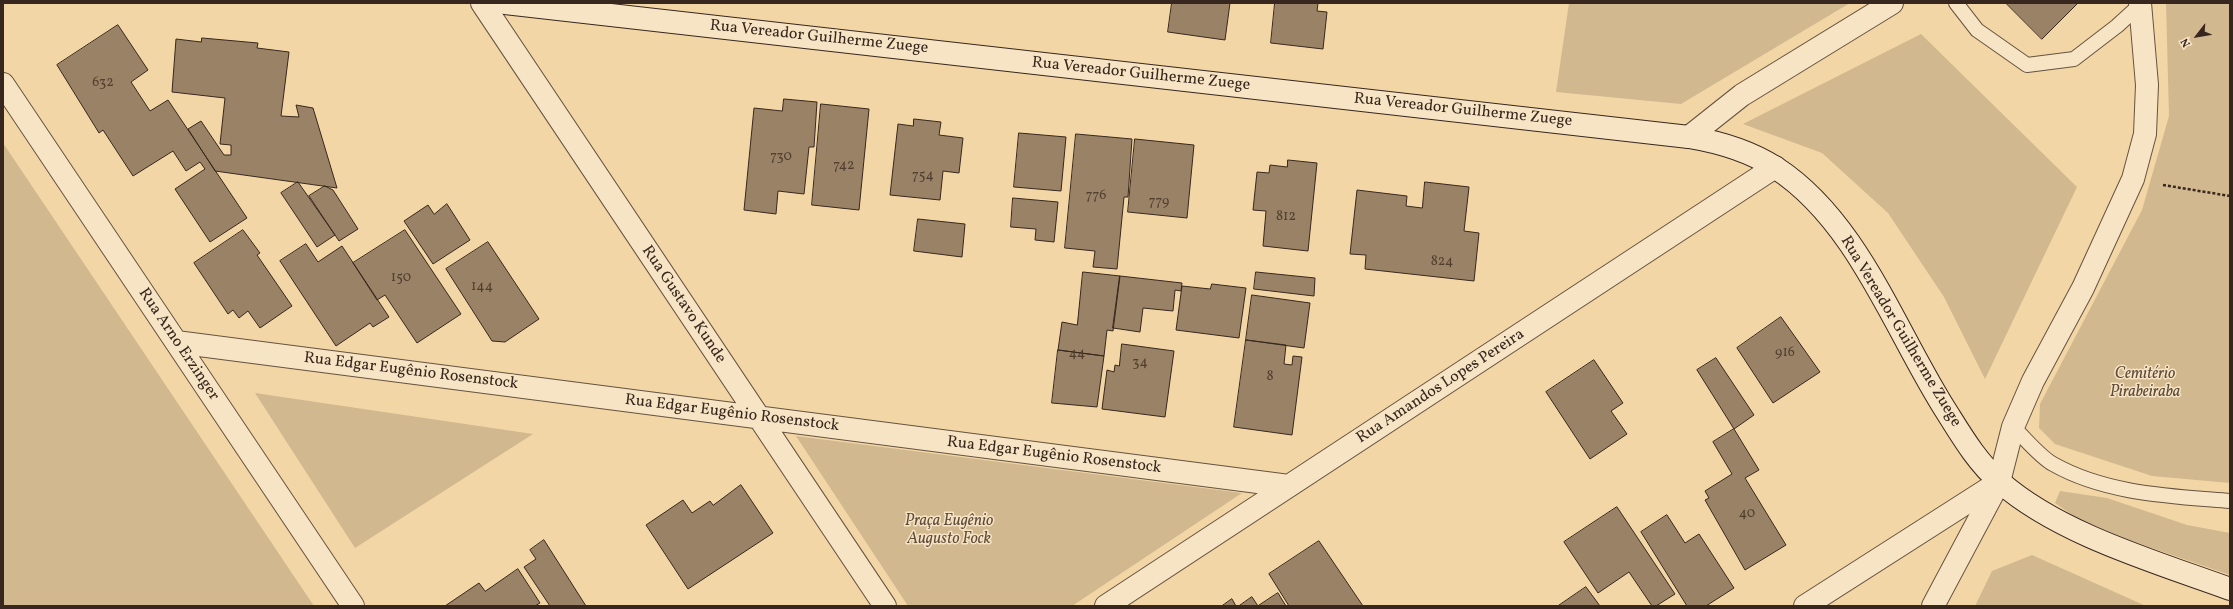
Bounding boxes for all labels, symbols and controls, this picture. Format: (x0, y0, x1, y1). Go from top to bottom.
north arrow (2177, 16, 2217, 56)
street label: Rua Vereador Guilherme Zuege (709, 17, 929, 59)
text: N (2178, 35, 2195, 50)
street label: Rua Vereador Guilherme Zuege (1031, 54, 1251, 96)
house number: 632 (92, 75, 114, 91)
street label: Rua Vereador Guilherme Zuege (1353, 90, 1573, 132)
house number: 730 (770, 149, 792, 165)
house number: 742 (833, 158, 855, 174)
house number: 754 (912, 168, 934, 184)
house number: 776 (1086, 188, 1106, 204)
house number: 779 (1149, 194, 1169, 210)
house number: 812 (1276, 209, 1296, 225)
street label: Rua Vereador Guilherme Zuege (1835, 233, 1965, 431)
street label: Rua Gustavo Kunde (637, 242, 729, 368)
house number: 824 (1431, 254, 1453, 270)
house number: 150 (391, 270, 411, 286)
house number: 144 (471, 279, 493, 295)
street label: Rua Arno Erzinger (133, 285, 223, 405)
street label: Rua Amandos Lopes Pereira (1353, 326, 1529, 448)
house number: 916 (1775, 345, 1795, 361)
house number: 44 (1069, 346, 1085, 362)
street label: Rua Edgar Eugênio Rosenstock (303, 349, 519, 395)
house number: 34 (1132, 355, 1148, 371)
park label: Cemitério Pirabeiraba (2110, 365, 2180, 403)
house number: 8 (1266, 369, 1274, 385)
street label: Rua Edgar Eugênio Rosenstock (624, 391, 840, 437)
street label: Rua Edgar Eugênio Rosenstock (946, 433, 1162, 479)
house number: 40 (1739, 506, 1755, 522)
park label: Praça Eugênio Augusto Fock (905, 512, 993, 550)

